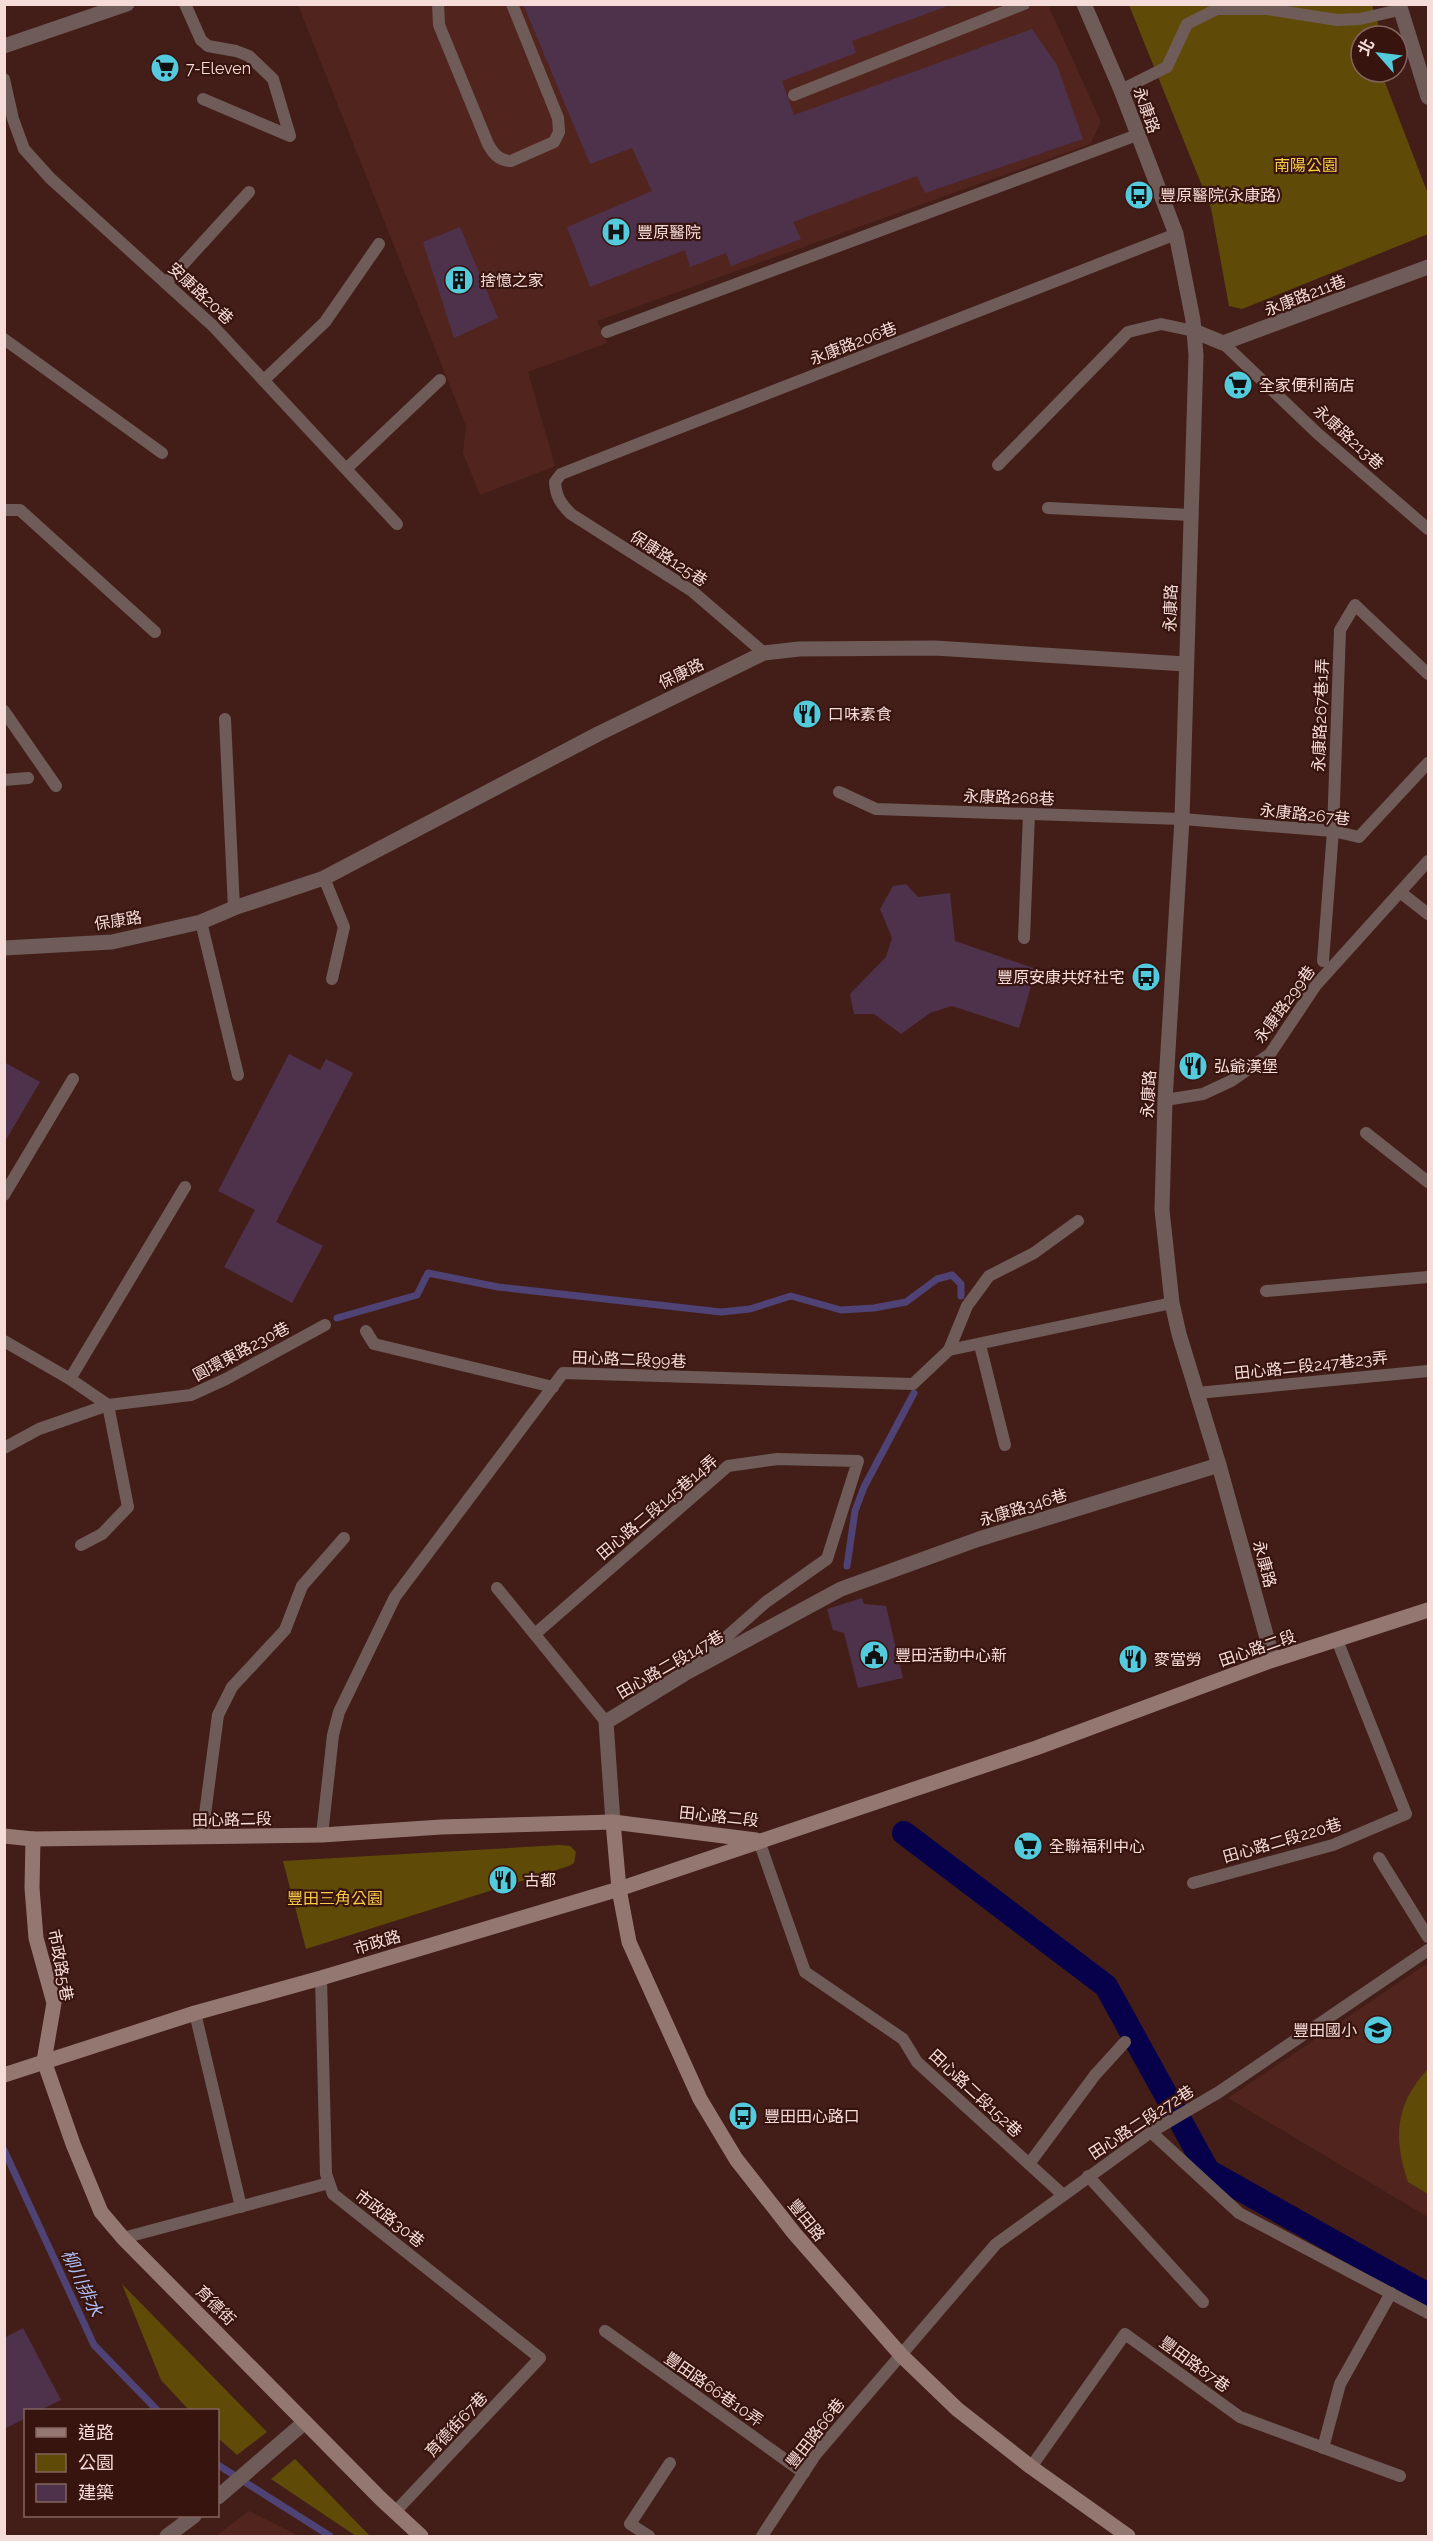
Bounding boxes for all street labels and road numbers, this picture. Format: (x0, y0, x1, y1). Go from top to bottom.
street label: 永康路 (1129, 84, 1164, 136)
street label: 安康路20巷 (164, 258, 237, 328)
street label: 永康路211巷 (1262, 271, 1349, 320)
street label: 永康路206巷 (807, 318, 899, 369)
street label: 永康路213巷 (1310, 401, 1388, 474)
street label: 保康路125巷 (627, 527, 711, 590)
street label: 永康路 (1160, 584, 1181, 632)
street label: 保康路 (655, 654, 707, 693)
street label: 永康路267巷1弄 (1309, 658, 1332, 772)
street label: 永康路268巷 (963, 786, 1055, 809)
street label: 永康路267巷 (1259, 800, 1351, 829)
street label: 保康路 (93, 907, 143, 934)
street label: 永康路299巷 (1250, 962, 1319, 1047)
street label: 永康路 (1138, 1070, 1159, 1118)
street label: 圓環東路230巷 (190, 1318, 293, 1385)
street label: 田心路二段99巷 (571, 1348, 687, 1371)
street label: 田心路二段247巷23弄 (1233, 1348, 1389, 1383)
street label: 田心路二段145巷14弄 (593, 1451, 722, 1563)
street label: 永康路346巷 (977, 1485, 1069, 1530)
street label: 永康路 (1249, 1538, 1280, 1590)
street label: 田心路二段147巷 (614, 1626, 727, 1703)
street label: 田心路二段 (1216, 1626, 1298, 1670)
street label: 田心路二段 (678, 1803, 760, 1830)
street label: 田心路二段 (192, 1809, 272, 1830)
street label: 田心路二段220巷 (1221, 1814, 1344, 1866)
street label: 市政路 (351, 1926, 403, 1959)
street label: 市政路5巷 (44, 1928, 77, 2003)
street label: 田心路二段152巷 (925, 2046, 1026, 2141)
street label: 田心路二段272巷 (1085, 2081, 1197, 2163)
street label: 市政路30巷 (351, 2186, 428, 2251)
street label: 豐田路 (784, 2196, 829, 2245)
street label: 育德街 (192, 2282, 239, 2329)
street label: 豐田路87巷 (1156, 2333, 1233, 2396)
street label: 豐田路66巷10弄 (661, 2348, 767, 2430)
street label: 育德街67巷 (421, 2388, 491, 2461)
street label: 豐田路66巷 (782, 2395, 849, 2472)

